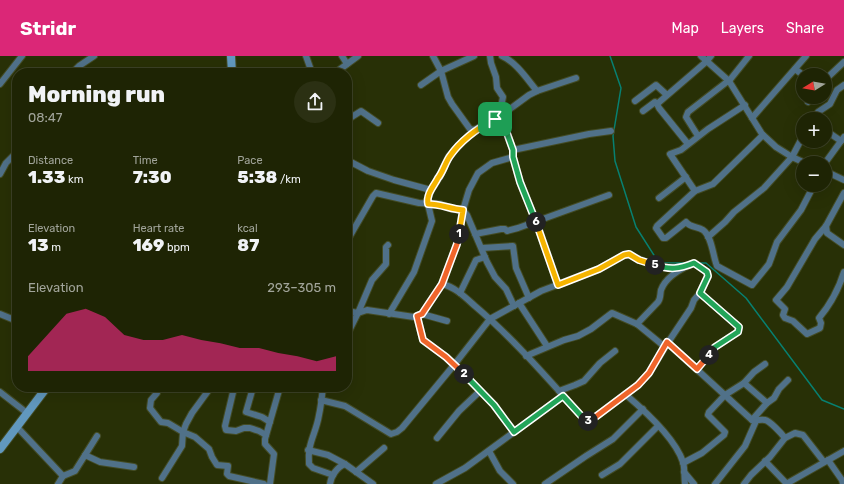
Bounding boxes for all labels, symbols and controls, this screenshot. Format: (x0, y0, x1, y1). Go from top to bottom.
text: Stridr (20, 17, 76, 40)
text: Map (672, 20, 699, 37)
text: Layers (721, 20, 764, 37)
text: Share (786, 20, 824, 37)
north arrow (796, 68, 832, 104)
map controls (796, 68, 832, 192)
text: Morning run (28, 81, 165, 108)
button: share (294, 81, 336, 123)
pin (478, 102, 512, 136)
icon: arrive (484, 108, 506, 130)
text: 08:47 (28, 110, 62, 125)
button: + (796, 112, 832, 148)
text: Distance (28, 154, 73, 167)
text: Time (133, 154, 158, 167)
text: Pace (237, 154, 263, 167)
button: − (796, 156, 832, 192)
text: 1.33 (28, 167, 65, 187)
text: 7:30 (133, 167, 172, 187)
text: 5:38 (237, 167, 277, 187)
text: km (65, 173, 83, 186)
text: /km (277, 173, 301, 186)
pin: 6 (526, 212, 546, 232)
text: 6 (532, 215, 540, 228)
text: Elevation (28, 222, 75, 235)
text: Heart rate (133, 222, 185, 235)
text: kcal (237, 222, 258, 235)
pin: 1 (449, 224, 469, 244)
text: 1 (456, 227, 462, 240)
text: 13 (28, 235, 49, 255)
text: 169 (133, 235, 164, 255)
text: 87 (237, 235, 259, 255)
text: m (49, 241, 61, 254)
text: bpm (164, 241, 190, 254)
pin: 5 (645, 255, 665, 275)
text: 5 (651, 258, 659, 271)
text: Elevation (28, 280, 84, 295)
text: 293–305 m (267, 280, 336, 295)
pin: 4 (699, 345, 719, 365)
text: 4 (705, 348, 713, 361)
pin: 2 (454, 364, 474, 384)
text: 2 (460, 367, 468, 380)
pin: 3 (578, 411, 598, 431)
text: 3 (584, 414, 592, 427)

